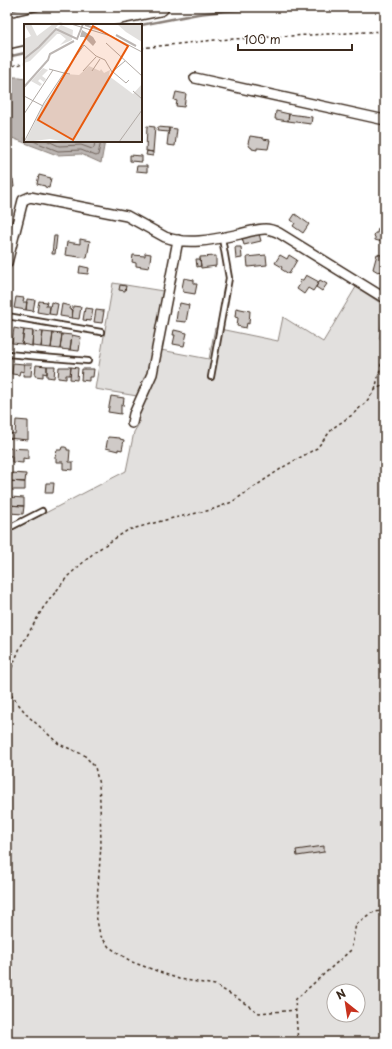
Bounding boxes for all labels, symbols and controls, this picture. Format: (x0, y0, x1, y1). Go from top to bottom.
inset map (24, 24, 142, 142)
scale bar (238, 26, 352, 52)
text: 100 m (244, 30, 281, 48)
north arrow (326, 983, 366, 1023)
text: N (333, 984, 349, 1003)

